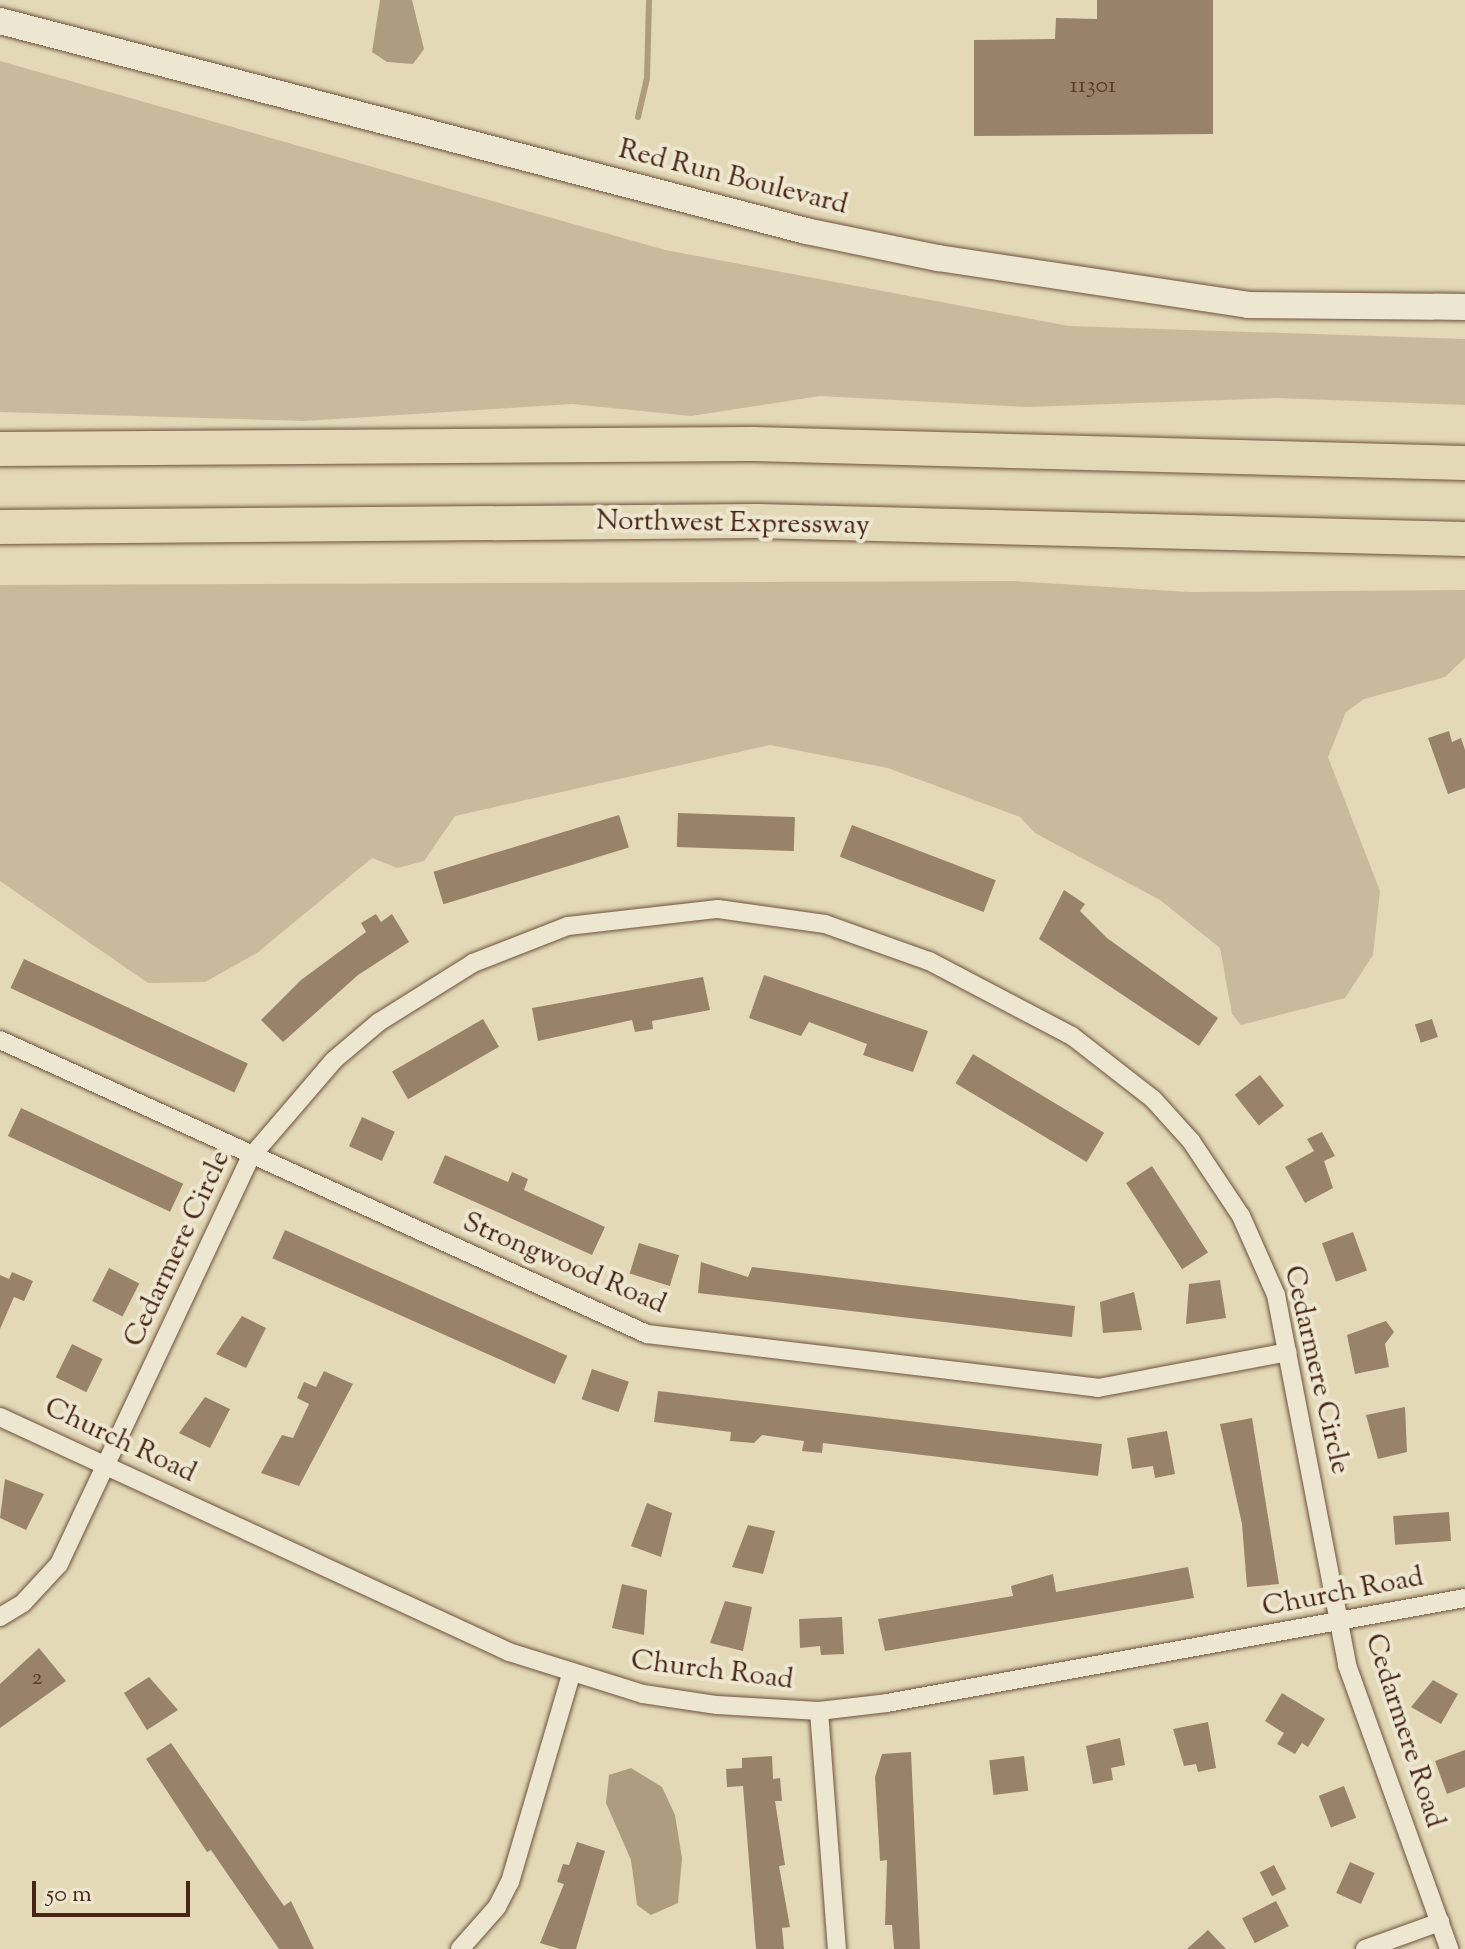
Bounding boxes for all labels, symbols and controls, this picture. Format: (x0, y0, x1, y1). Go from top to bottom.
house number: 11301 (1070, 73, 1116, 101)
street label: Red Run Boulevard (615, 133, 851, 223)
street label: Northwest Expressway (596, 505, 870, 543)
street label: Cedarmere Circle (118, 1146, 238, 1352)
street label: Strongwood Road (457, 1206, 671, 1322)
street label: Cedarmere Circle (1276, 1263, 1356, 1477)
street label: Church Road (39, 1391, 201, 1491)
street label: Church Road (1260, 1561, 1426, 1625)
street label: Cedarmere Road (1357, 1630, 1451, 1832)
street label: Church Road (629, 1644, 795, 1698)
house number: 2 (31, 1665, 43, 1693)
scale bar (36, 1865, 194, 1915)
text: 50 m (46, 1878, 92, 1912)

